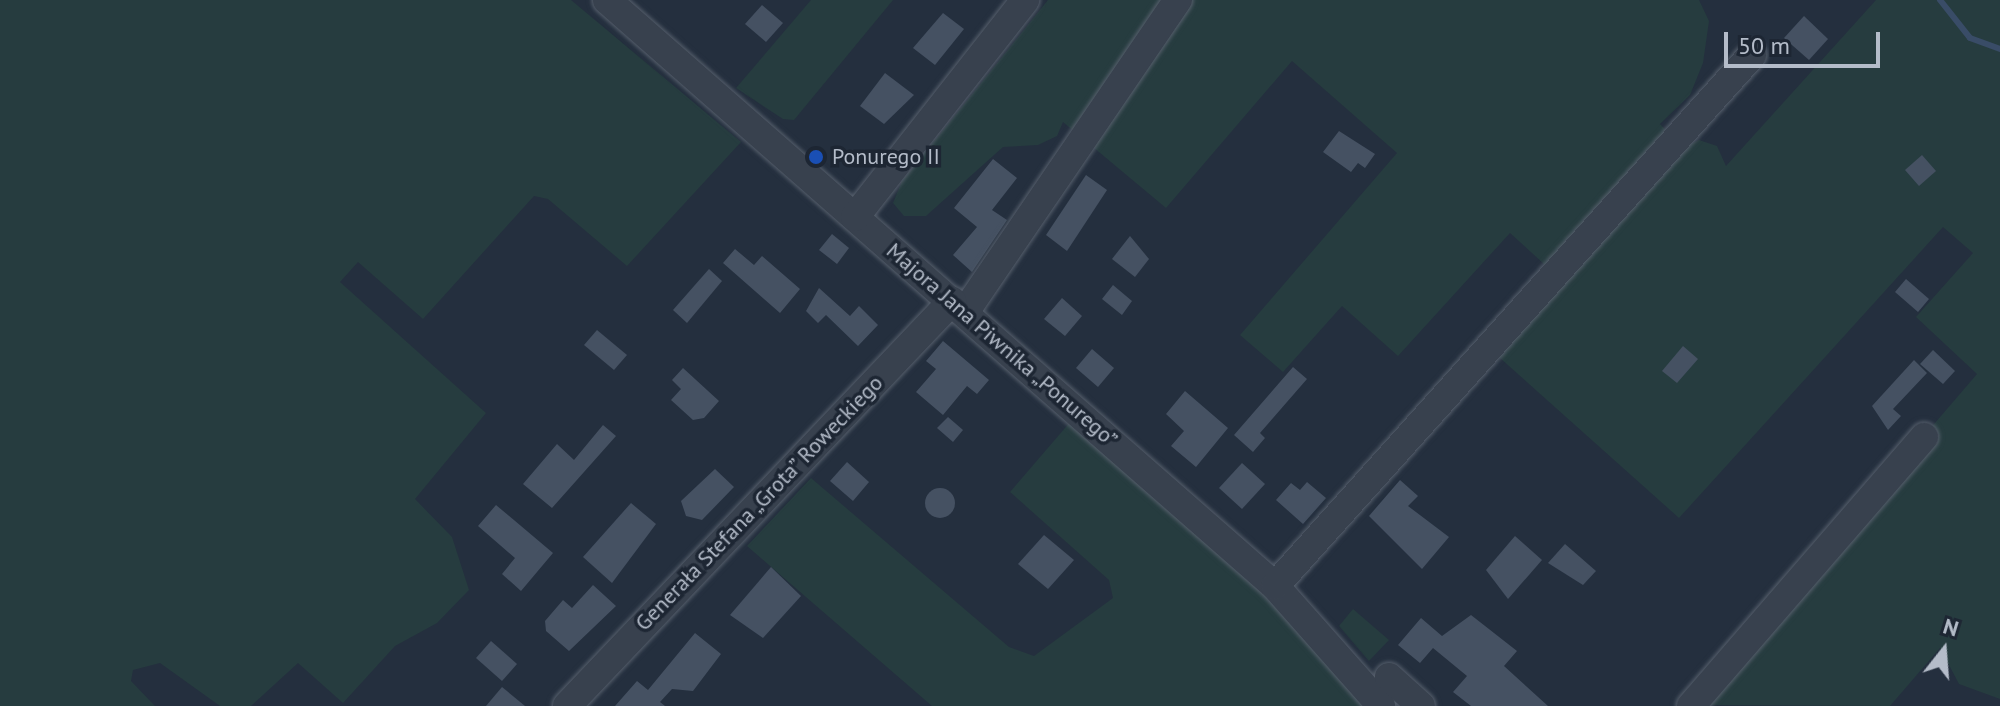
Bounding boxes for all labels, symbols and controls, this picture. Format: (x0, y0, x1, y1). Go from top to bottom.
scale bar (1728, 16, 1884, 66)
text: 50 m (1738, 30, 1790, 61)
place label: Ponurego II (832, 144, 940, 170)
marker: Ponurego II (807, 148, 825, 166)
street label: Majora Jana Piwnika „Ponurego” (881, 237, 1123, 453)
street label: Generała Stefana „Grota” Roweckiego (629, 369, 889, 637)
north arrow (1904, 610, 1984, 690)
text: N (1940, 612, 1962, 643)

